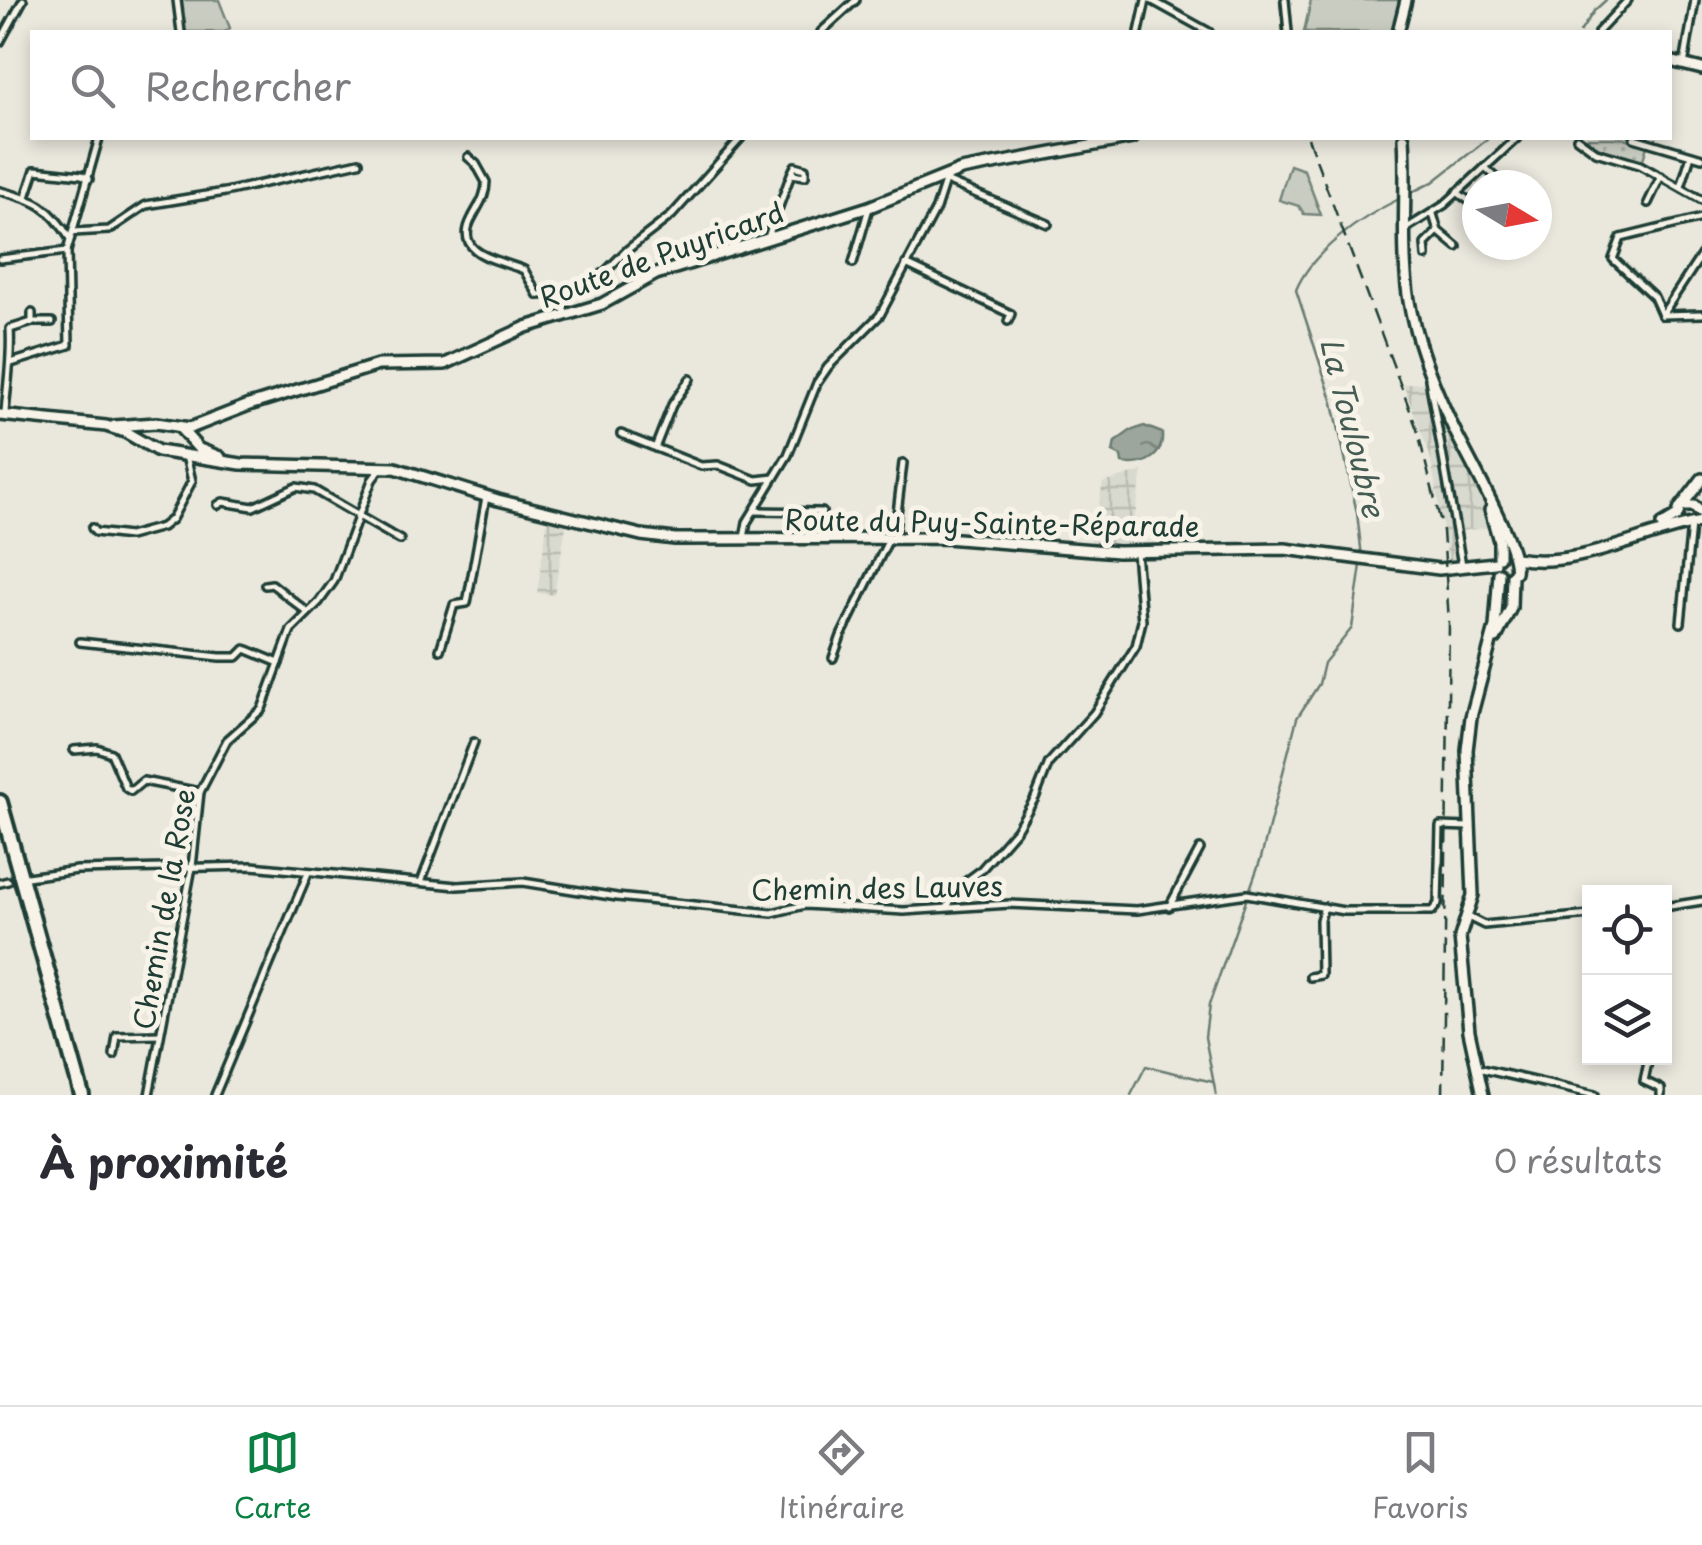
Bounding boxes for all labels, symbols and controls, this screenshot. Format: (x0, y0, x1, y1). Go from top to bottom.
search box (30, 30, 1672, 140)
text: Rechercher (145, 57, 351, 114)
icon: search (65, 58, 120, 113)
north arrow (1462, 170, 1552, 260)
street label: Route de Puyricard (533, 190, 789, 318)
water label: La Touloubre (1310, 333, 1398, 523)
street label: Route du Puy-Sainte-Réparade (784, 497, 1200, 547)
street label: Chemin de la Rose (121, 785, 205, 1033)
street label: Chemin des Lauves (751, 863, 1003, 911)
map controls (1582, 885, 1672, 1065)
button: locate (1582, 885, 1672, 975)
button: layers (1582, 975, 1672, 1065)
text: À proximité (40, 1129, 288, 1192)
text: 0 résultats (1494, 1136, 1662, 1184)
tab: Carte (234, 1425, 311, 1528)
tab: Itinéraire (779, 1425, 905, 1528)
tab: Favoris (1372, 1425, 1468, 1528)

